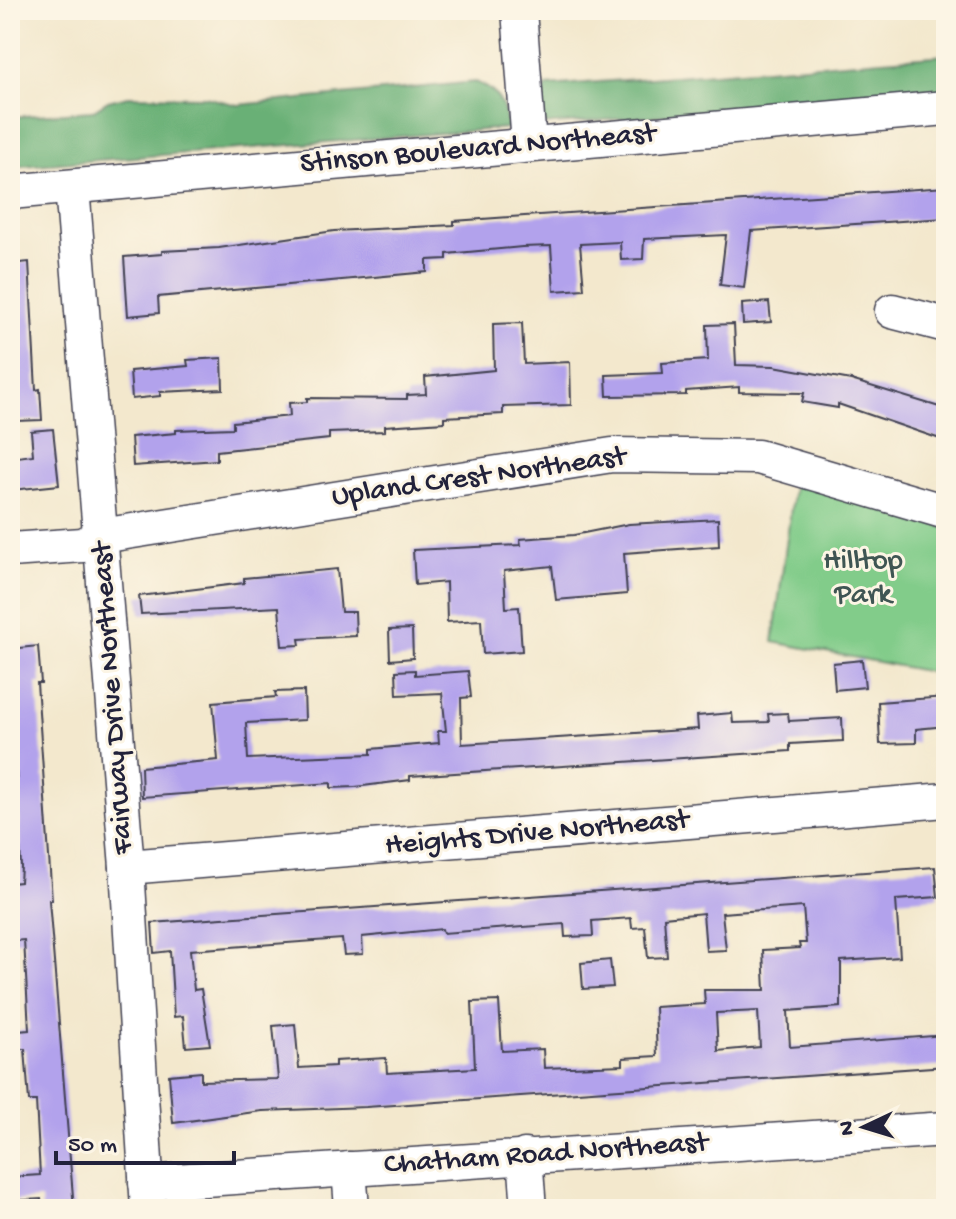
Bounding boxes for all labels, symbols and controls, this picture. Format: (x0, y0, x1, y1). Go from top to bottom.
street label: Stinson Boulevard Northeast (299, 117, 660, 183)
street label: Upland Crest Northeast (330, 440, 631, 516)
street label: Fairway Drive Northeast (85, 538, 142, 856)
park label: Hilltop Park (823, 545, 903, 614)
street label: Heights Drive Northeast (384, 803, 693, 865)
north arrow (824, 1087, 904, 1167)
scale bar (56, 1115, 234, 1165)
text: N (835, 1120, 862, 1136)
street label: Chatham Road Northeast (383, 1126, 712, 1184)
text: 50 m (68, 1132, 117, 1161)

